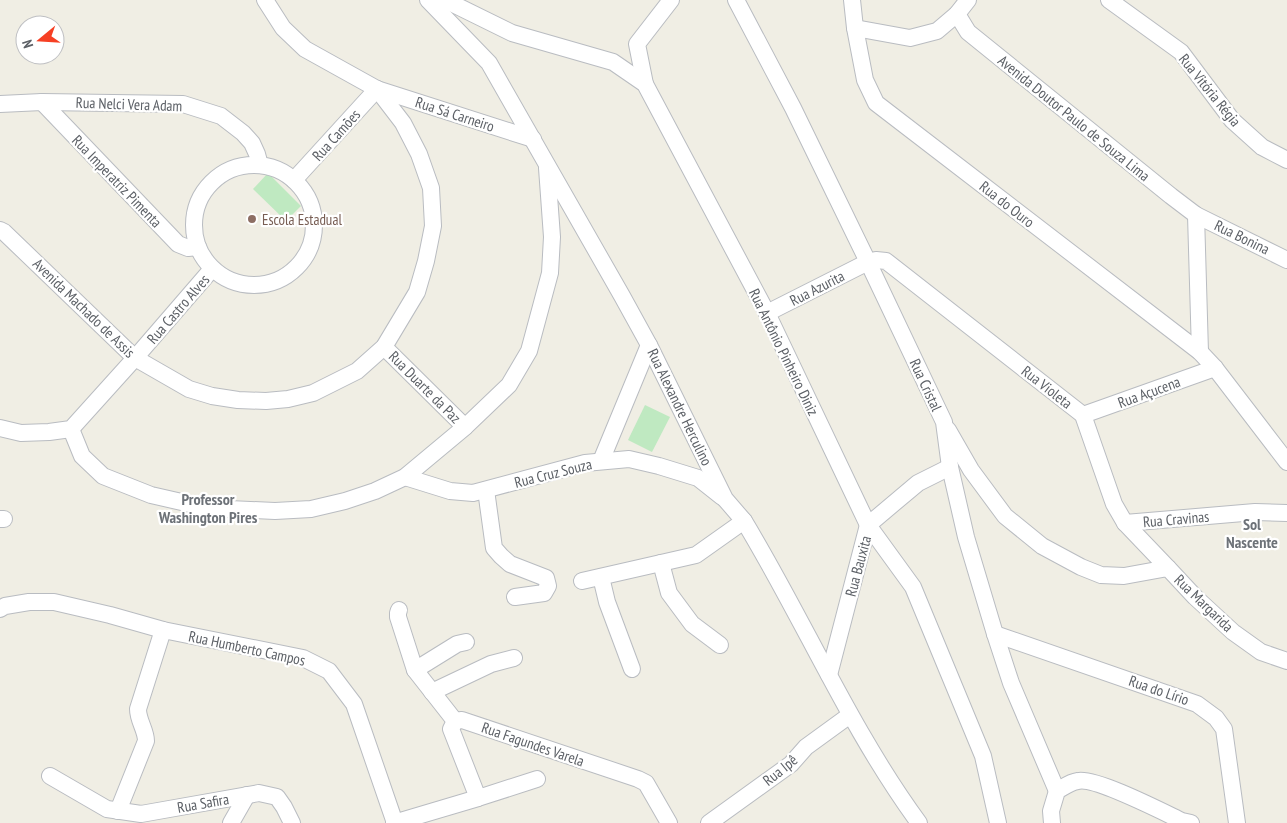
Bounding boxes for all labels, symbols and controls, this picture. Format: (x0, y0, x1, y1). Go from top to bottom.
north arrow (15, 15, 65, 65)
text: N (18, 38, 37, 50)
street label: Rua Vitória Régia (1175, 50, 1245, 130)
street label: Avenida Doutor Paulo de Souza Lima (994, 51, 1154, 185)
street label: Rua Sá Carneiro (413, 92, 497, 136)
street label: Rua Nelci Vera Adam (75, 93, 183, 115)
street label: Rua Camões (308, 105, 364, 165)
street label: Rua Imperatriz Pimenta (68, 131, 166, 231)
street label: Rua do Ouro (976, 177, 1038, 231)
place label: Escola Estadual (262, 210, 342, 229)
marker: Escola Estadual (246, 213, 258, 225)
street label: Rua Bonina (1211, 216, 1273, 258)
street label: Avenida Machado de Assis (29, 254, 139, 362)
street label: Rua Azurita (787, 266, 847, 310)
street label: Rua Castro Alves (143, 270, 213, 348)
street label: Rua Antônio Pinheiro Diniz (745, 285, 823, 419)
street label: Rua Alexandre Herculino (643, 345, 717, 469)
street label: Rua Duarte da Paz (385, 347, 465, 427)
street label: Rua Cristal (906, 356, 947, 415)
street label: Rua Violeta (1018, 361, 1076, 413)
street label: Rua Açucena (1115, 372, 1183, 412)
street label: Rua Cruz Souza (512, 454, 594, 492)
district label: Professor Washington Pires (158, 489, 258, 527)
street label: Rua Cravinas (1142, 507, 1210, 531)
district label: Sol Nascente (1226, 514, 1278, 552)
street label: Rua Bauxita (841, 534, 875, 598)
street label: Rua Margarida (1170, 570, 1238, 636)
street label: Rua Humberto Campos (187, 626, 307, 670)
street label: Rua do Lírio (1126, 671, 1192, 709)
street label: Rua Fagundes Varela (479, 718, 587, 770)
street label: Rua Ipê (759, 750, 801, 790)
street label: Rua Safira (176, 789, 230, 817)

